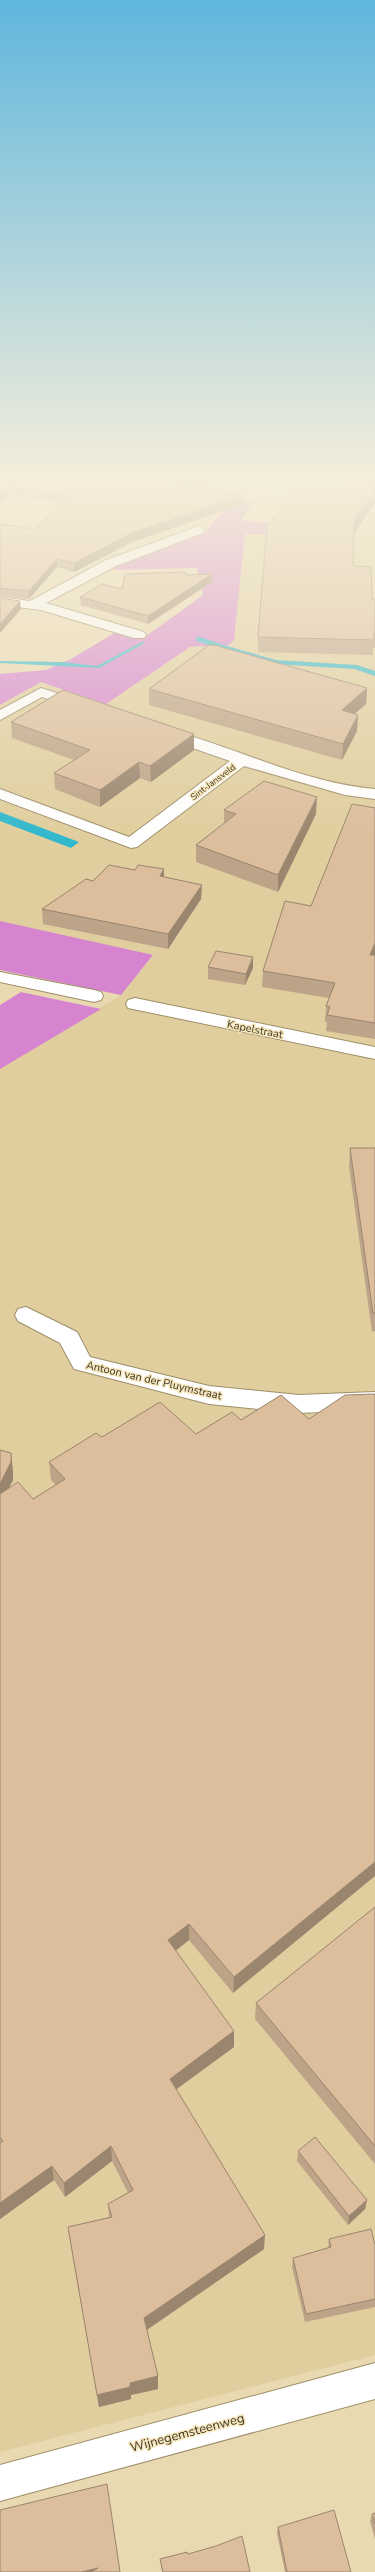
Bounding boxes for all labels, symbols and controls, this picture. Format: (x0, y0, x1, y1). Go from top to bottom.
street label: Sint-Jansveld (188, 761, 238, 803)
street label: Kapelstraat (226, 1017, 284, 1042)
street label: Antoon van der Pluymstraat (85, 1358, 223, 1403)
street label: Wijnegemsteenweg (128, 2409, 246, 2457)

